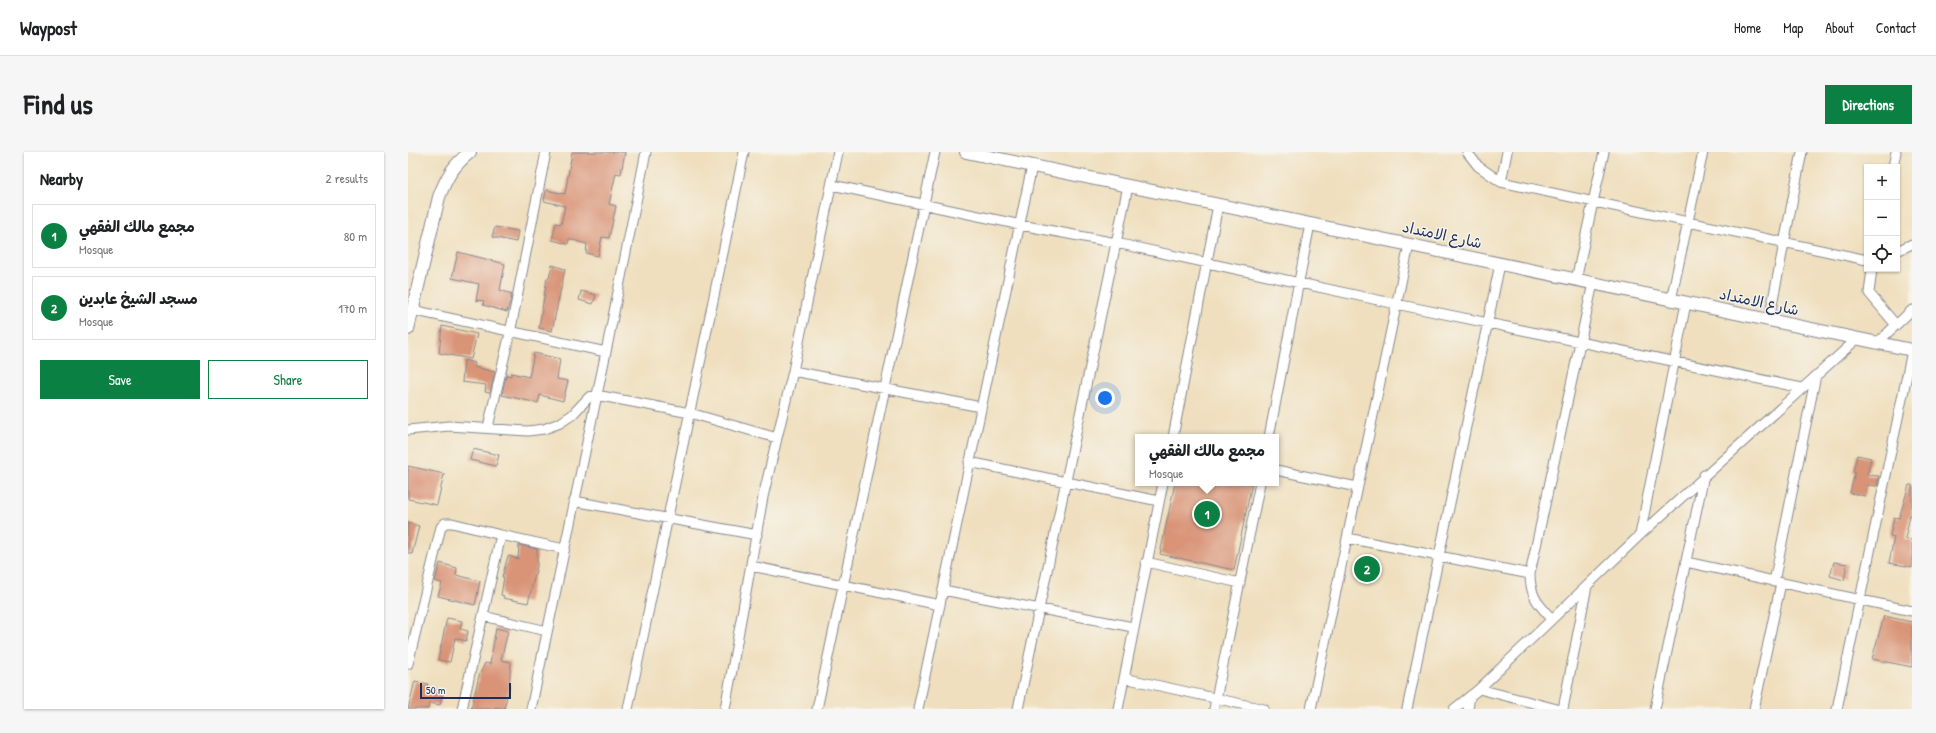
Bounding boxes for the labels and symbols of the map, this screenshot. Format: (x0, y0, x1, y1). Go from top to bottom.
street label: شارع الامتداد (1400, 216, 1484, 253)
street label: شارع الامتداد (1717, 283, 1801, 320)
your location (1095, 388, 1115, 408)
pin: 1 (1194, 499, 1220, 529)
pin: 2 (1354, 554, 1380, 584)
scale bar (420, 681, 511, 700)

